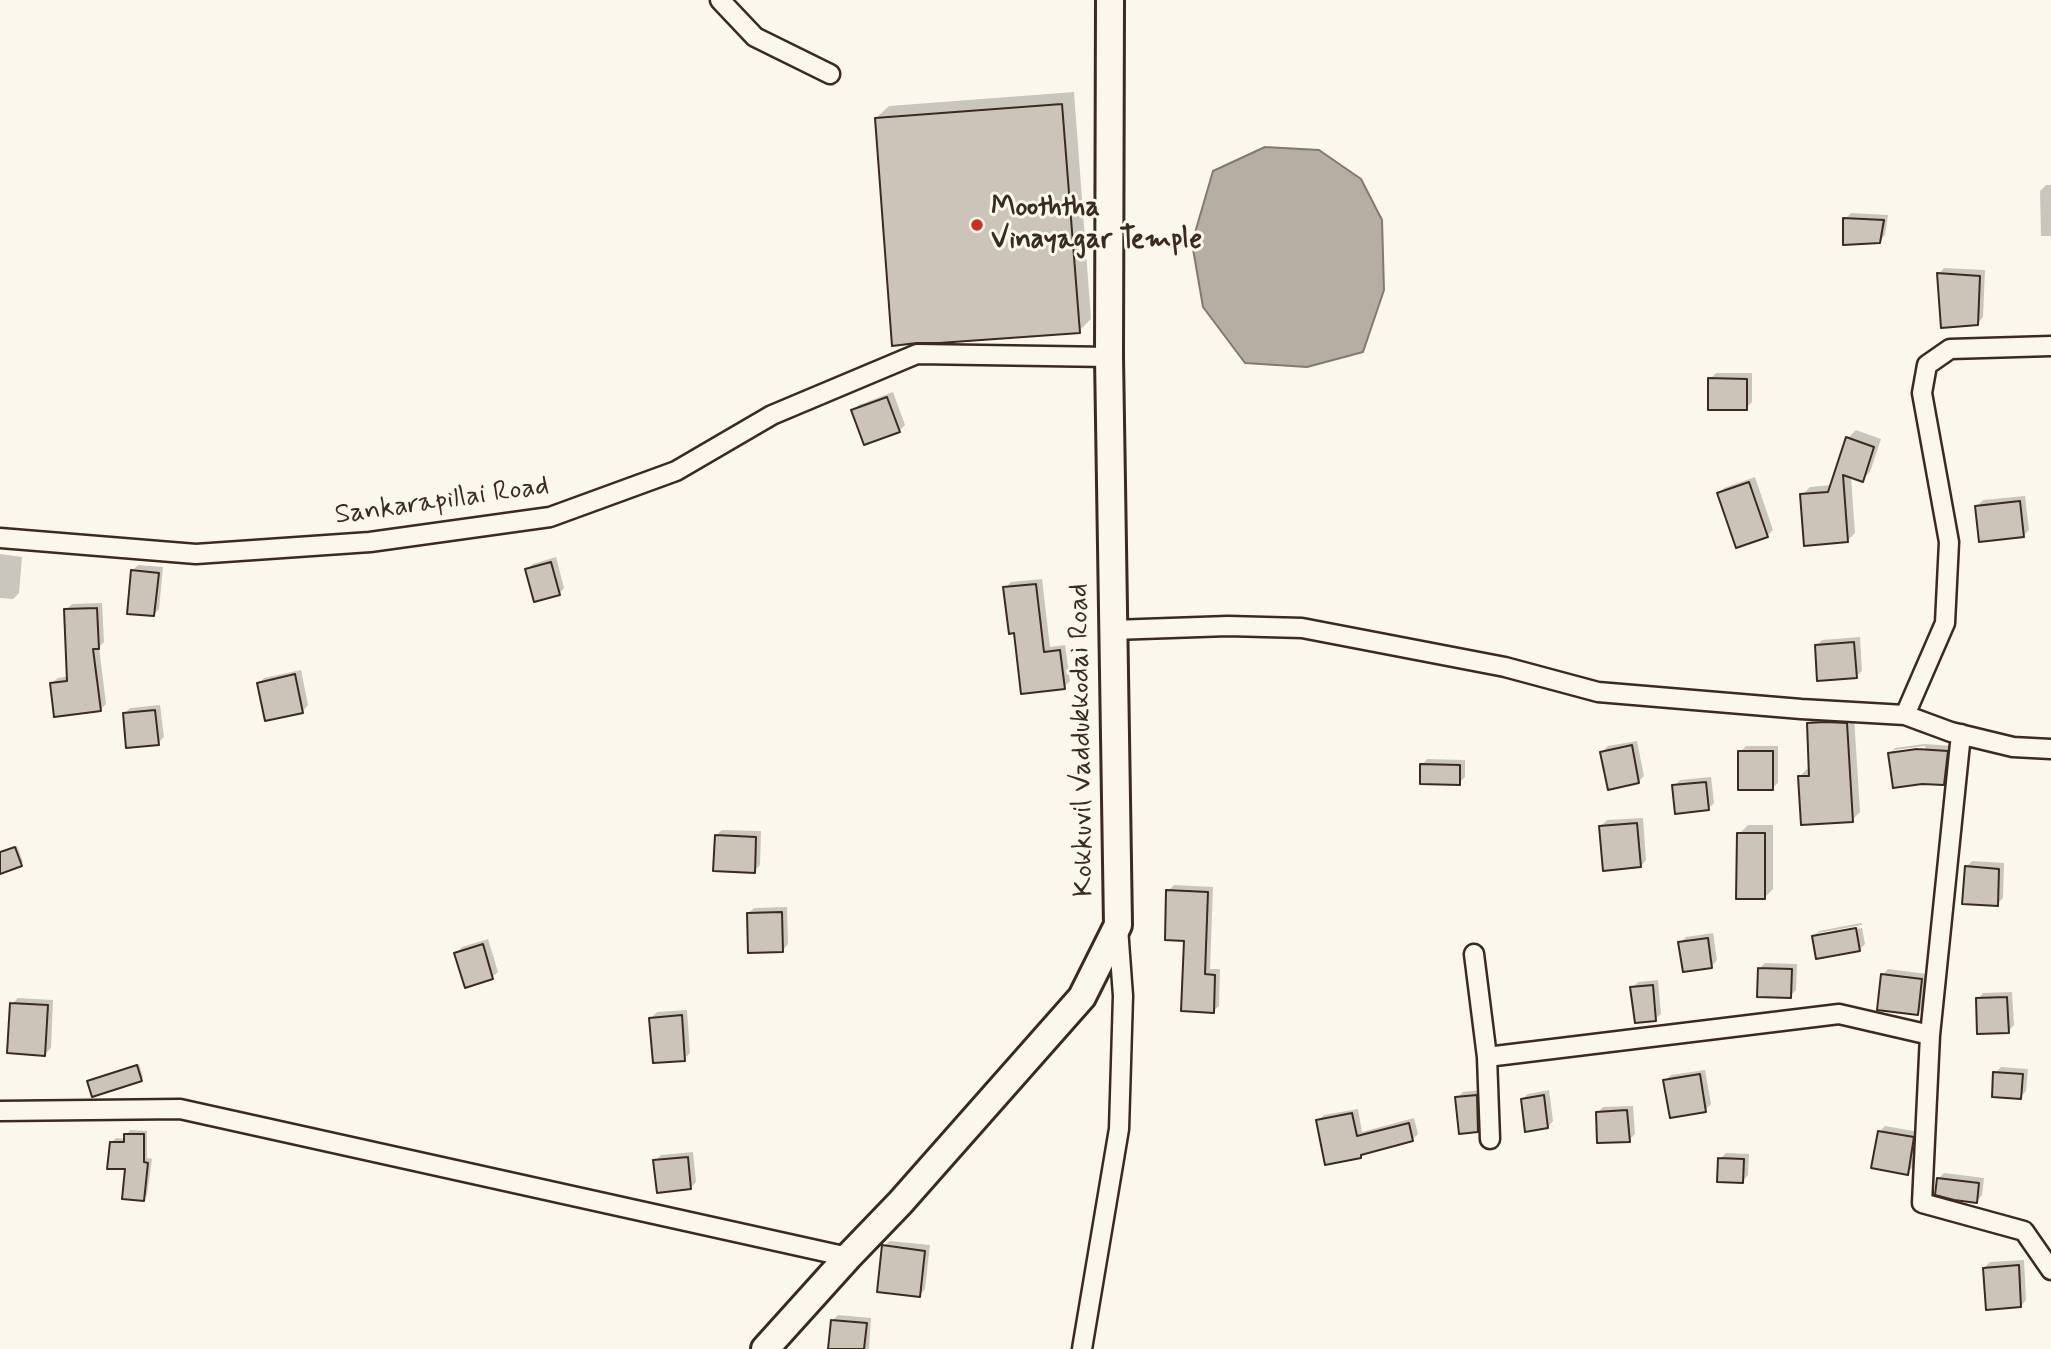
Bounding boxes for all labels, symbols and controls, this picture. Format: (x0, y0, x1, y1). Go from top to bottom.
place label: Mooththa Vinayagar Temple (991, 192, 1202, 258)
marker: Mooththa Vinayagar Temple (969, 217, 985, 233)
street label: Sankarapillai Road (333, 470, 551, 534)
street label: Kokkuvil Vaddukkodai Road (1063, 583, 1103, 897)

